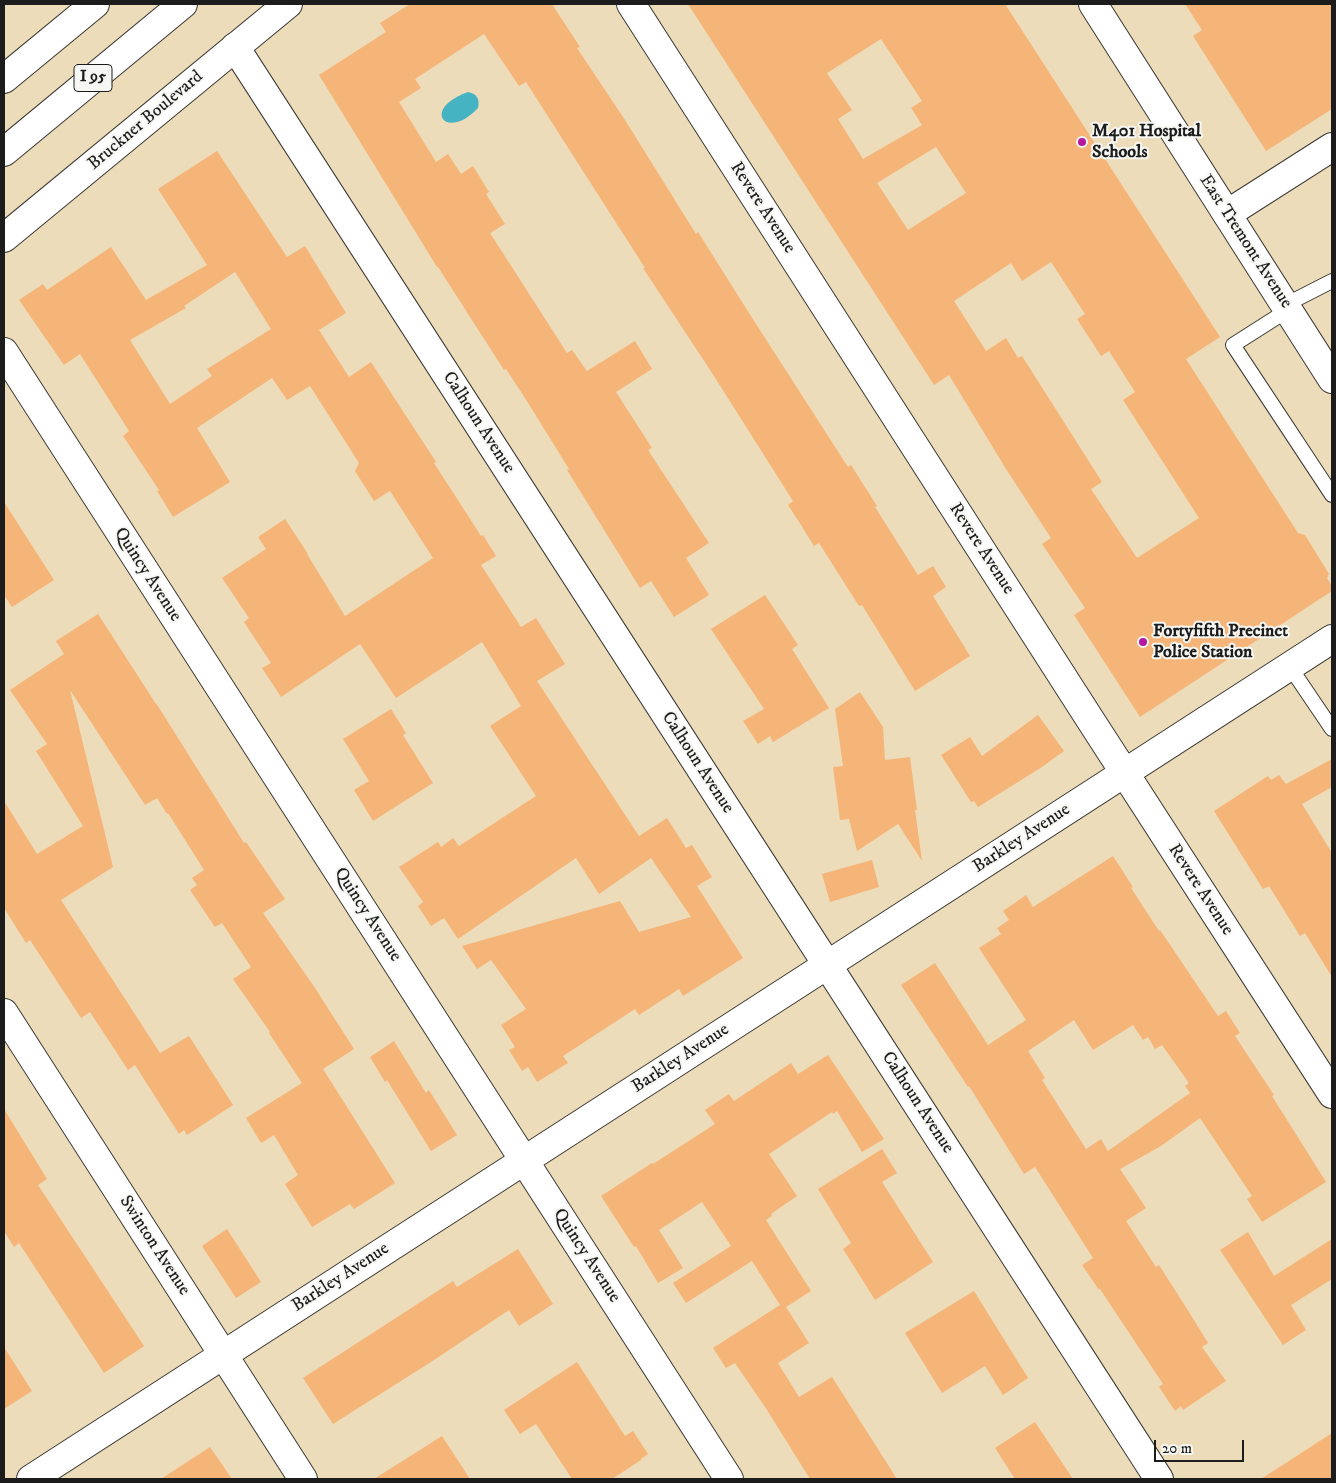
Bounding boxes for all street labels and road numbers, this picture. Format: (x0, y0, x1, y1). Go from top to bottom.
road number: I 95 (74, 64, 112, 92)
street label: Bruckner Boulevard (84, 67, 208, 175)
street label: Revere Avenue (724, 158, 800, 258)
street label: East Tremont Avenue (1194, 171, 1296, 313)
street label: Calhoun Avenue (437, 368, 519, 478)
street label: Revere Avenue (943, 499, 1019, 599)
street label: Quincy Avenue (109, 524, 185, 626)
street label: Calhoun Avenue (656, 708, 738, 818)
street label: Barkley Avenue (969, 800, 1075, 878)
street label: Revere Avenue (1162, 840, 1238, 940)
street label: Quincy Avenue (329, 864, 405, 966)
street label: Barkley Avenue (628, 1020, 734, 1098)
street label: Calhoun Avenue (876, 1048, 958, 1158)
street label: Swinton Avenue (114, 1192, 194, 1300)
street label: Quincy Avenue (548, 1205, 624, 1307)
street label: Barkley Avenue (288, 1239, 394, 1317)

